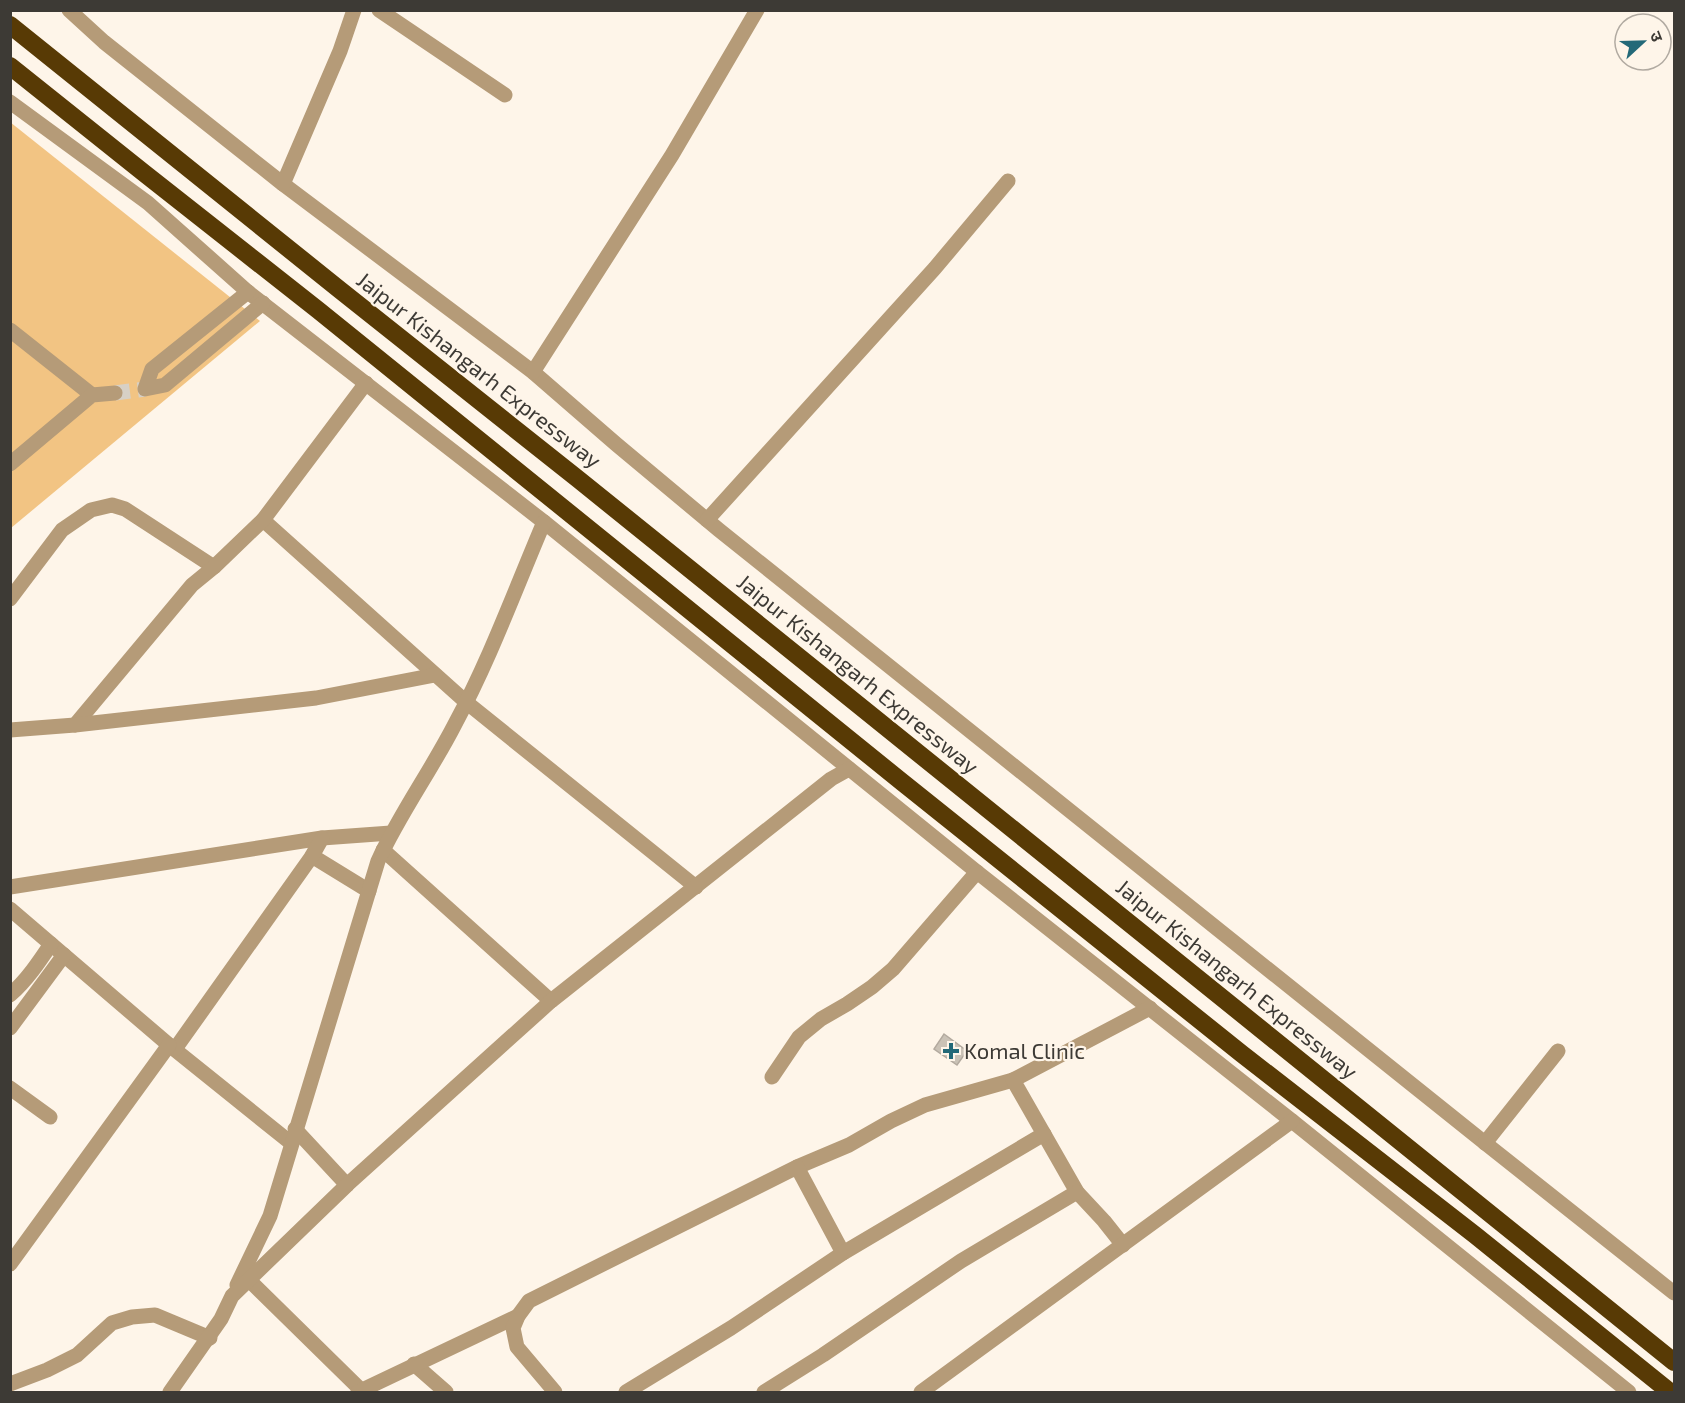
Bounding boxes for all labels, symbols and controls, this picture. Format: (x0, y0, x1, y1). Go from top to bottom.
north arrow (1613, 12, 1673, 72)
text: उ (1647, 28, 1668, 45)
street label: Jaipur Kishangarh Expressway (352, 266, 607, 473)
street label: Jaipur Kishangarh Expressway (733, 568, 985, 779)
street label: Jaipur Kishangarh Expressway (1112, 873, 1364, 1084)
place label: Komal Clinic (964, 1037, 1085, 1063)
marker: Komal Clinic (942, 1042, 960, 1060)

